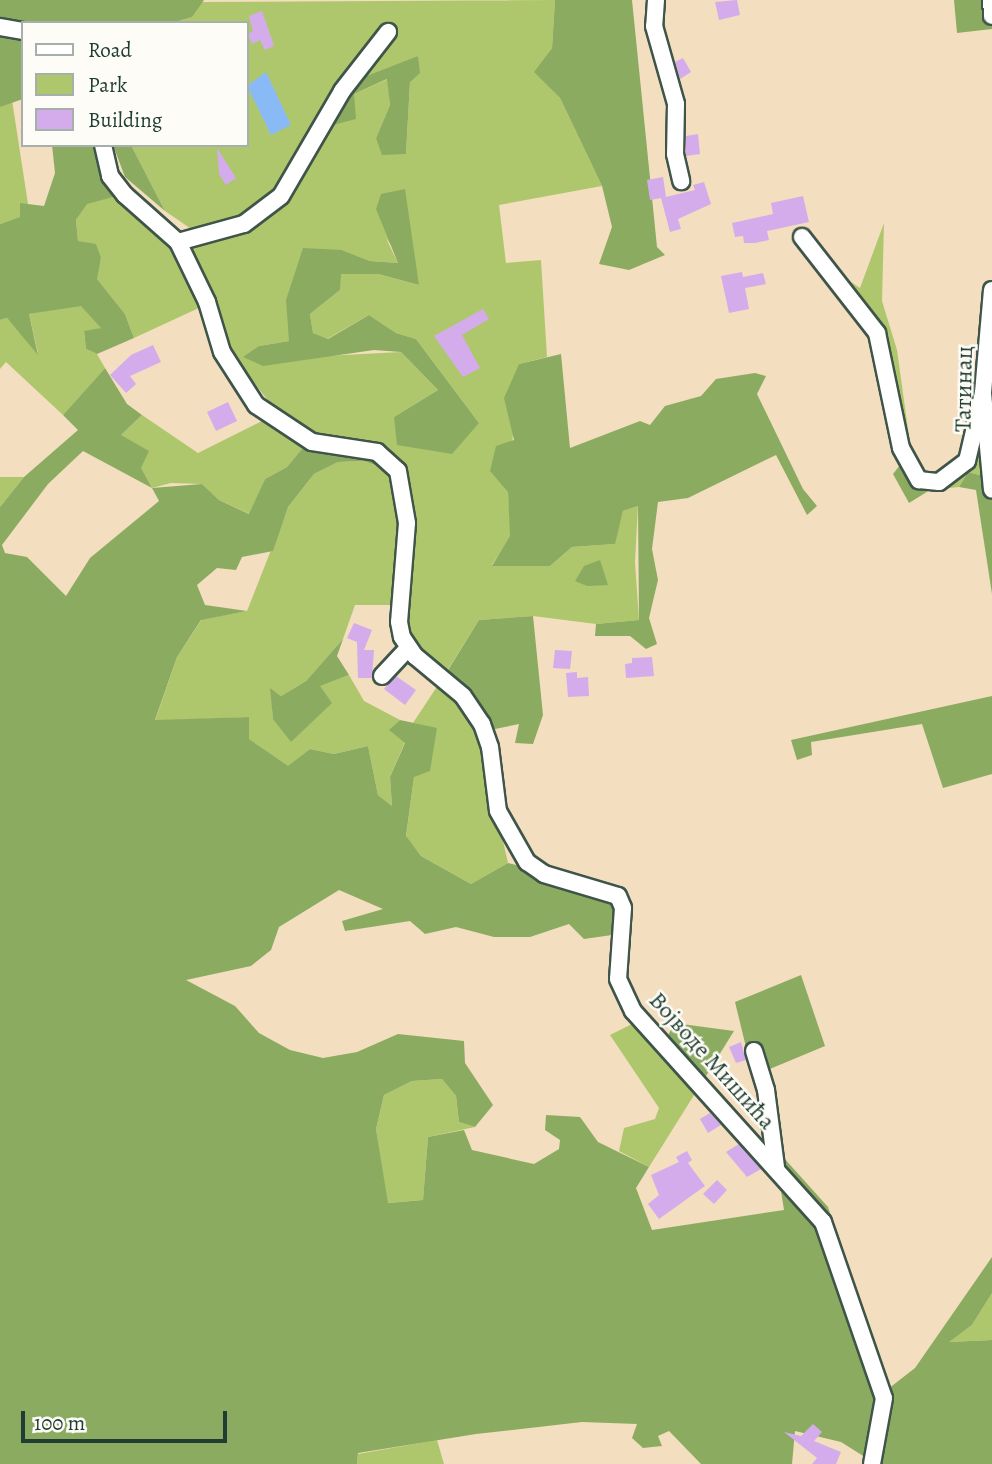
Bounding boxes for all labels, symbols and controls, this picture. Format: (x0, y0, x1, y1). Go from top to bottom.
legend (21, 21, 248, 147)
text: Road (88, 36, 132, 64)
text: Park (88, 71, 127, 99)
text: Building (88, 106, 162, 134)
street label: Татинац (949, 346, 979, 432)
street label: Војводе Мишића (643, 986, 781, 1136)
scale bar (24, 1398, 231, 1442)
text: 100 m (34, 1409, 85, 1437)

